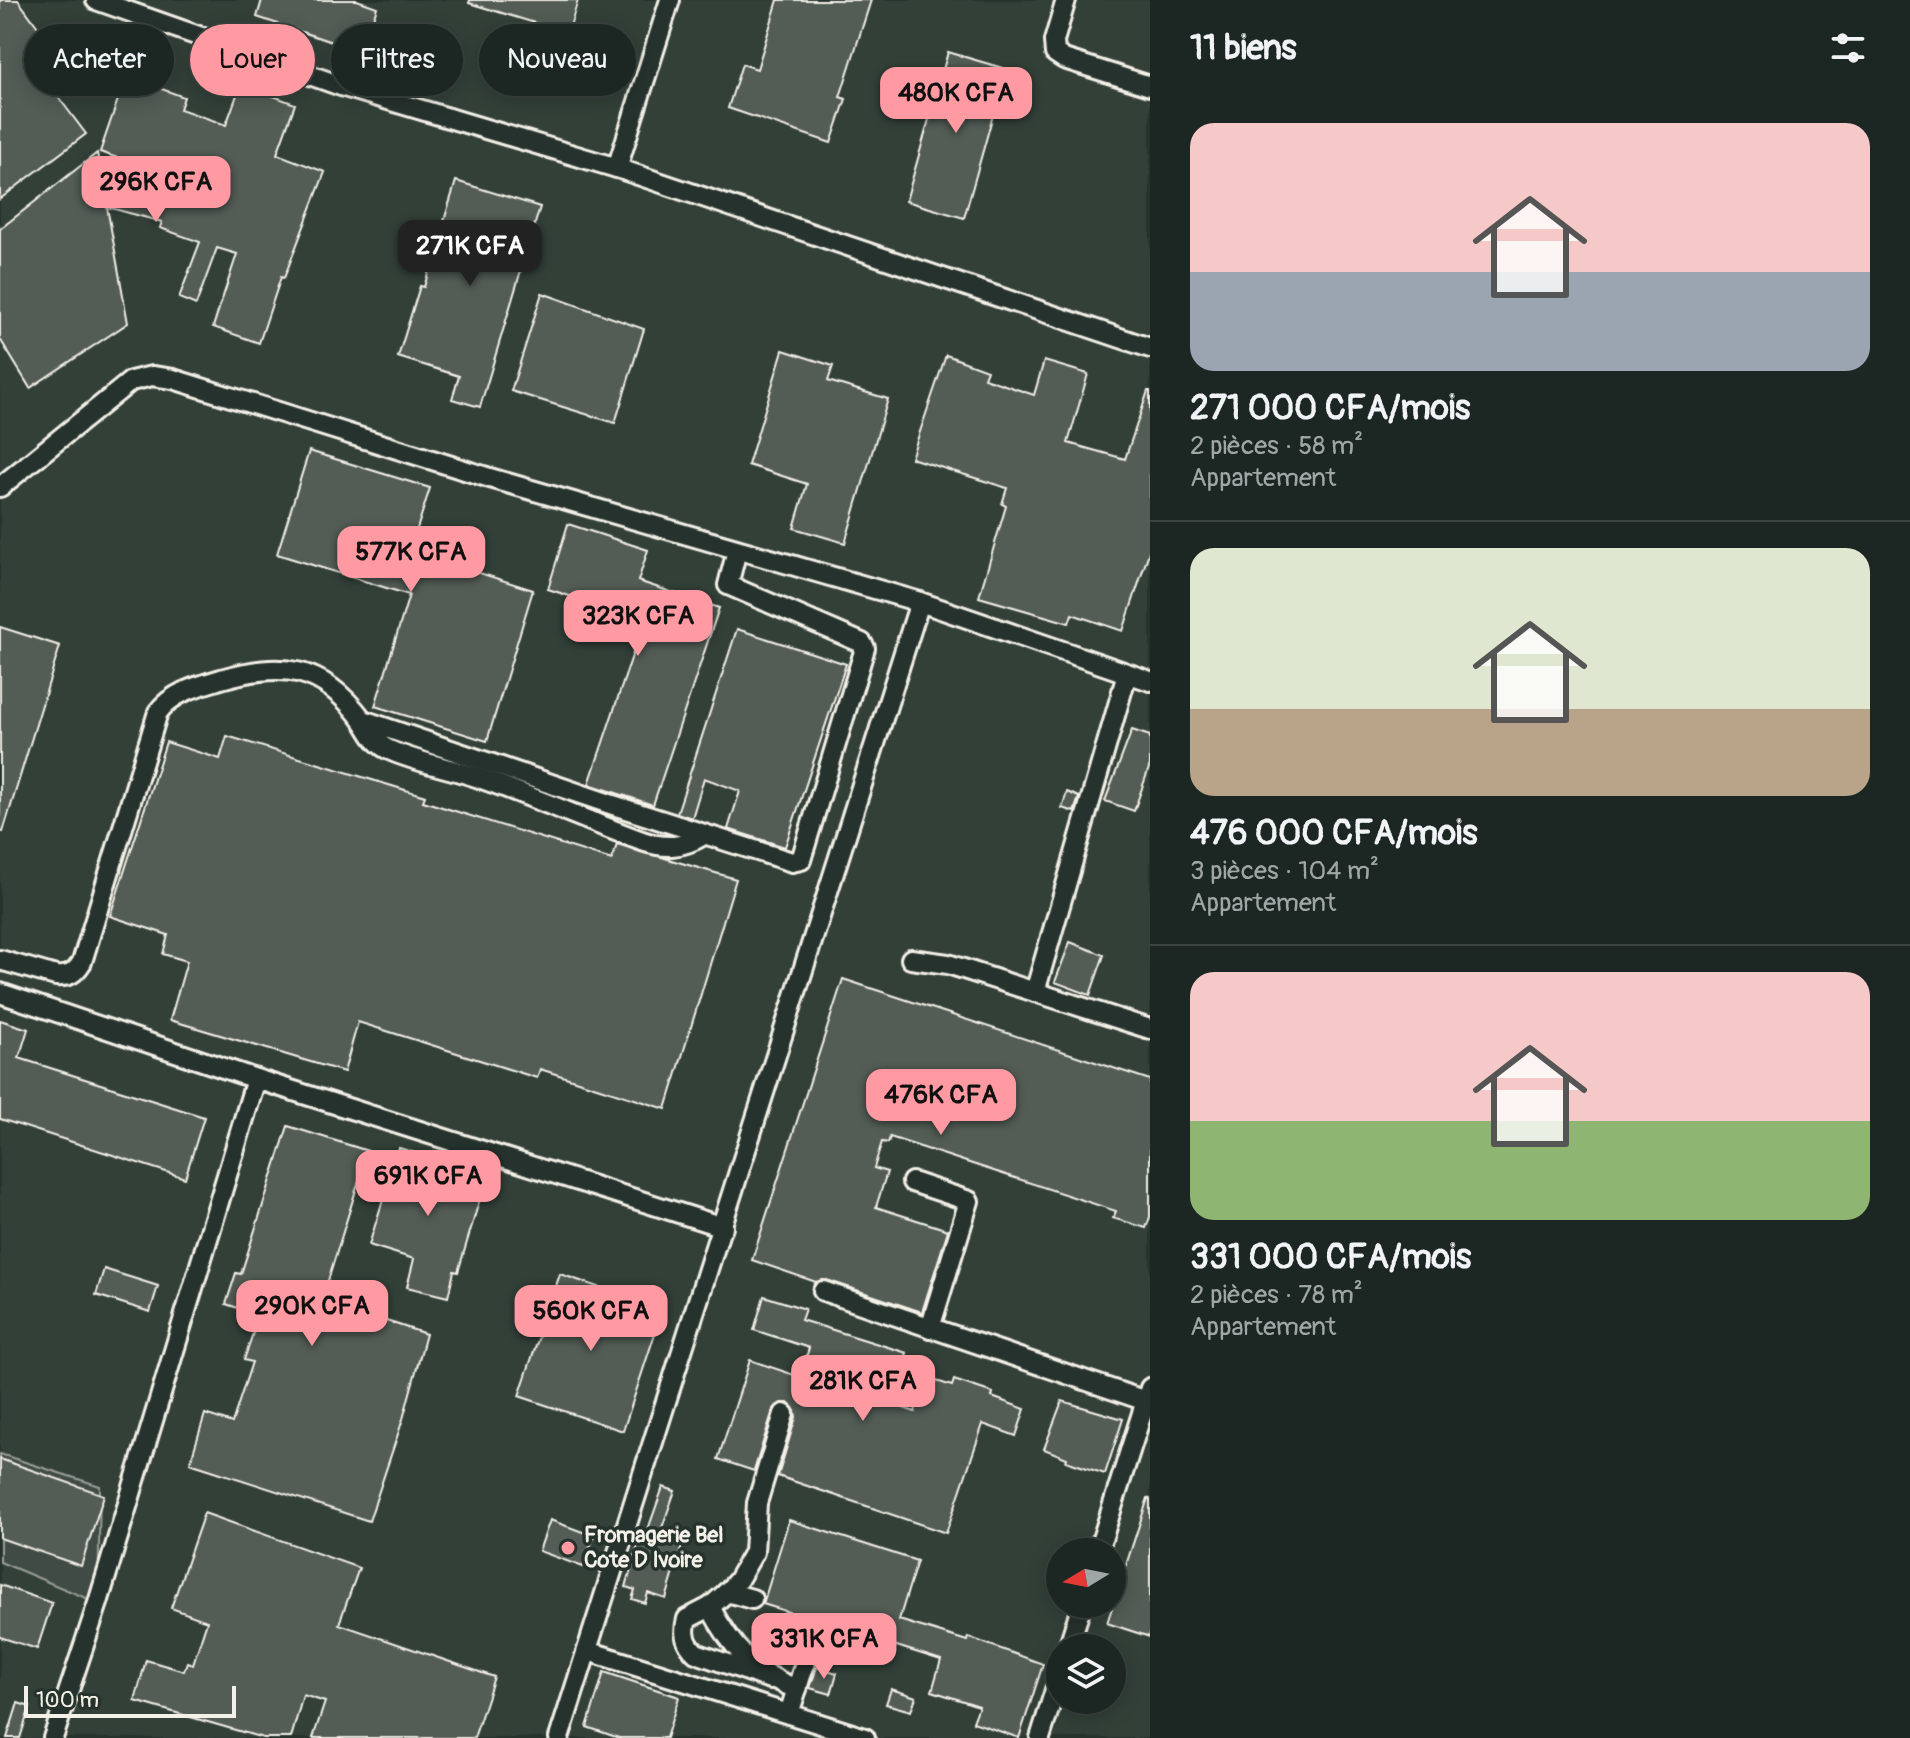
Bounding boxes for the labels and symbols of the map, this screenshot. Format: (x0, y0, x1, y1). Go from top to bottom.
pin: 480K CFA (873, 67, 1039, 135)
pin: 296K CFA (73, 156, 239, 224)
pin: 271K CFA (387, 220, 553, 288)
pin: 577K CFA (328, 526, 494, 594)
pin: 323K CFA (555, 590, 721, 658)
pin: 476K CFA (858, 1069, 1024, 1137)
pin: 691K CFA (345, 1150, 511, 1218)
pin: 290K CFA (229, 1280, 395, 1348)
pin: 560K CFA (508, 1285, 674, 1353)
pin: 281K CFA (780, 1355, 946, 1423)
place label: Fromagerie Bel Cote D Ivoire (584, 1521, 723, 1574)
north arrow (1046, 1538, 1126, 1618)
marker: Fromagerie Bel Cote D Ivoire (559, 1539, 577, 1557)
pin: 331K CFA (741, 1613, 907, 1681)
scale bar (24, 1682, 236, 1718)

